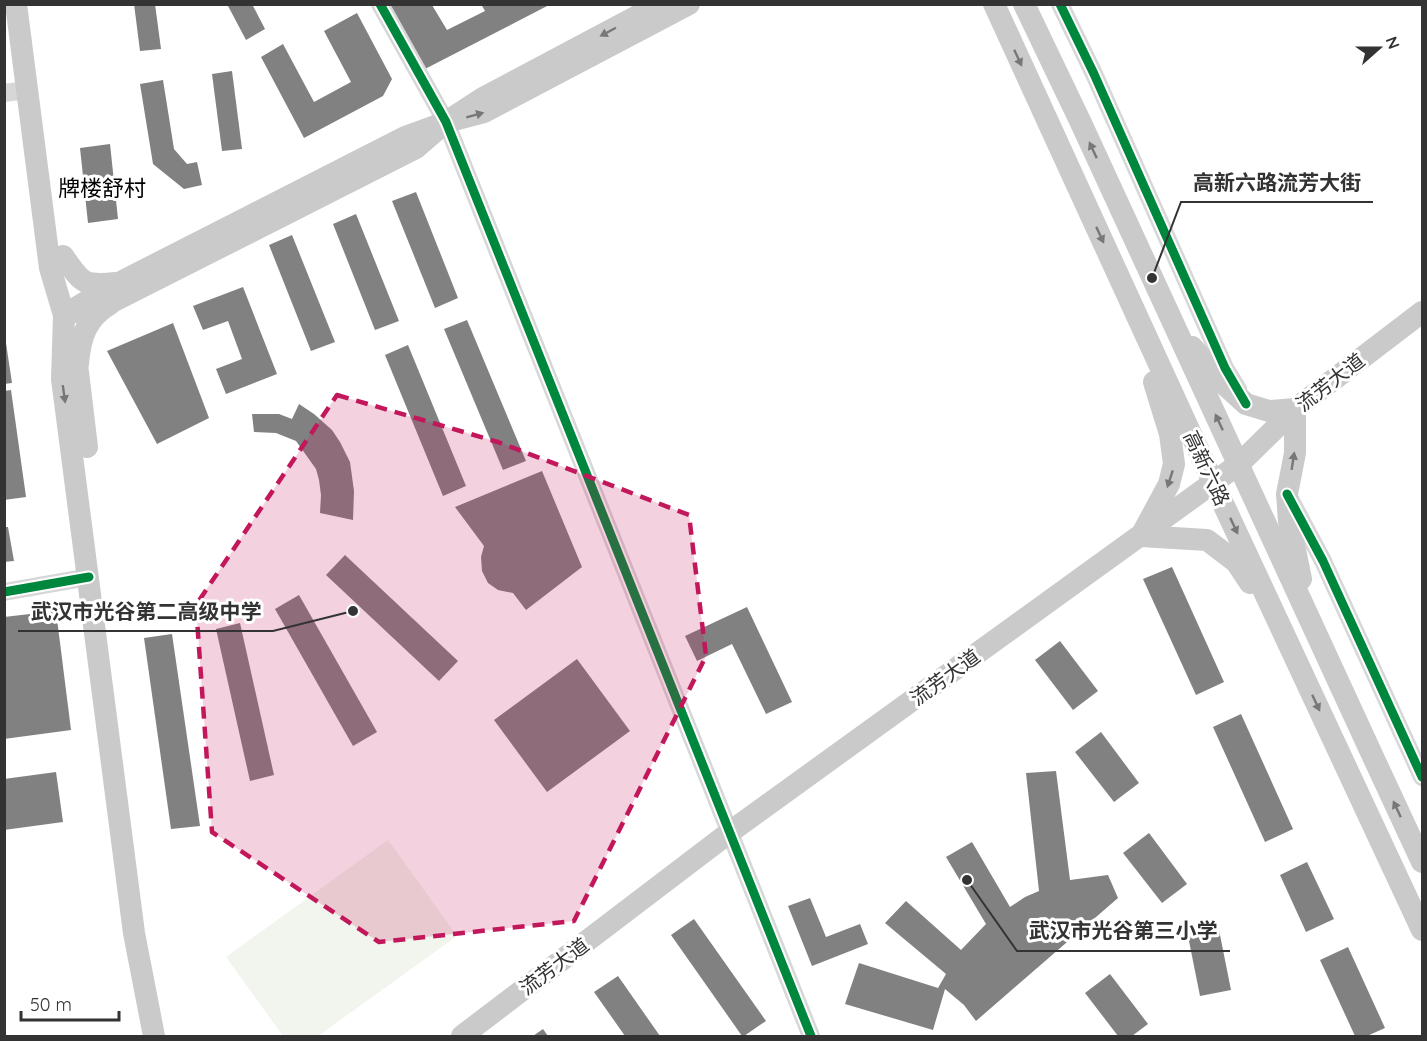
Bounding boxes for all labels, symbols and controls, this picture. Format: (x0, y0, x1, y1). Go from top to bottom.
north arrow (1349, 18, 1409, 78)
one-way arrow (600, 27, 617, 37)
text: N (1382, 34, 1404, 52)
one-way arrow (1014, 49, 1023, 66)
one-way arrow (466, 109, 484, 119)
one-way arrow (1089, 141, 1098, 158)
callout: 高新六路流芳大街 (1181, 163, 1373, 202)
text: 高新六路流芳大街 (1193, 169, 1361, 195)
district label: 牌楼舒村 (58, 174, 146, 202)
one-way arrow (1095, 226, 1104, 243)
street label: 流芳大道 (1291, 348, 1369, 416)
one-way arrow (60, 385, 69, 404)
one-way arrow (1215, 414, 1224, 431)
street label: 高新六路 (1179, 426, 1235, 510)
one-way arrow (1289, 451, 1298, 470)
one-way arrow (1165, 470, 1174, 488)
one-way arrow (1229, 518, 1238, 535)
callout: 武汉市光谷第二高级中学 (18, 592, 273, 631)
text: 武汉市光谷第二高级中学 (31, 598, 262, 624)
street label: 流芳大道 (905, 643, 985, 711)
one-way arrow (1312, 695, 1321, 712)
one-way arrow (1393, 801, 1402, 818)
callout: 武汉市光谷第三小学 (1017, 912, 1230, 951)
text: 武汉市光谷第三小学 (1029, 917, 1218, 943)
street label: 流芳大道 (515, 932, 593, 1000)
scale bar (21, 984, 118, 1022)
text: 50 m (30, 993, 72, 1016)

